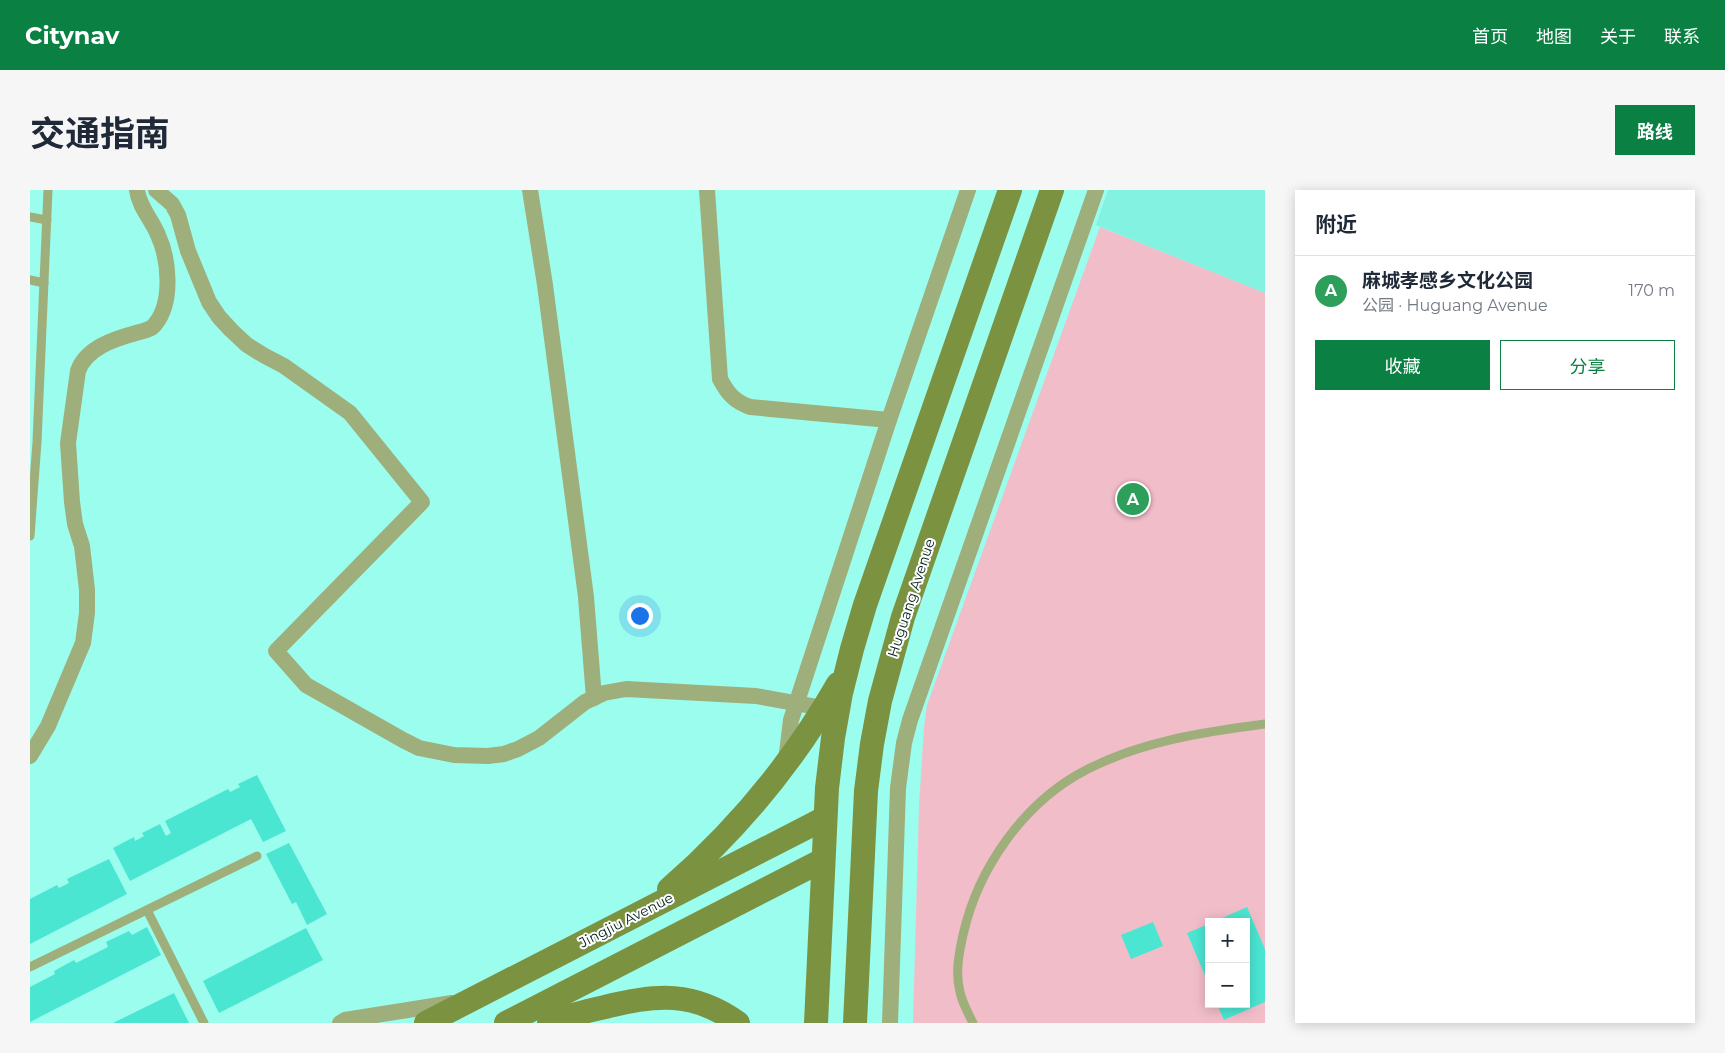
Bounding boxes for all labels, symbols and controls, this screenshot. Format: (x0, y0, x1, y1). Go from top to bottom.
text: Citynav (25, 21, 119, 50)
text: 首页 (1472, 26, 1508, 48)
text: 地图 (1536, 26, 1572, 48)
text: 关于 (1600, 26, 1636, 48)
text: 联系 (1664, 26, 1700, 48)
button: 路线 (1615, 105, 1695, 155)
text: 交通指南 (30, 112, 170, 155)
text: 附近 (1315, 212, 1357, 237)
text: 麻城孝感乡文化公园 (1362, 269, 1533, 292)
text: A (1325, 281, 1337, 300)
text: 170 m (1628, 281, 1675, 300)
text: 公园 · Huguang Avenue (1362, 296, 1548, 315)
button: 收藏 (1315, 340, 1490, 390)
button: 分享 (1500, 340, 1675, 390)
pin: A (1117, 480, 1149, 518)
street label: Huguang Avenue (883, 536, 939, 660)
your location (627, 603, 653, 629)
street label: Jingjiu Avenue (575, 889, 676, 952)
map controls (1205, 918, 1250, 1008)
button: + (1205, 918, 1250, 963)
button: − (1205, 963, 1250, 1008)

